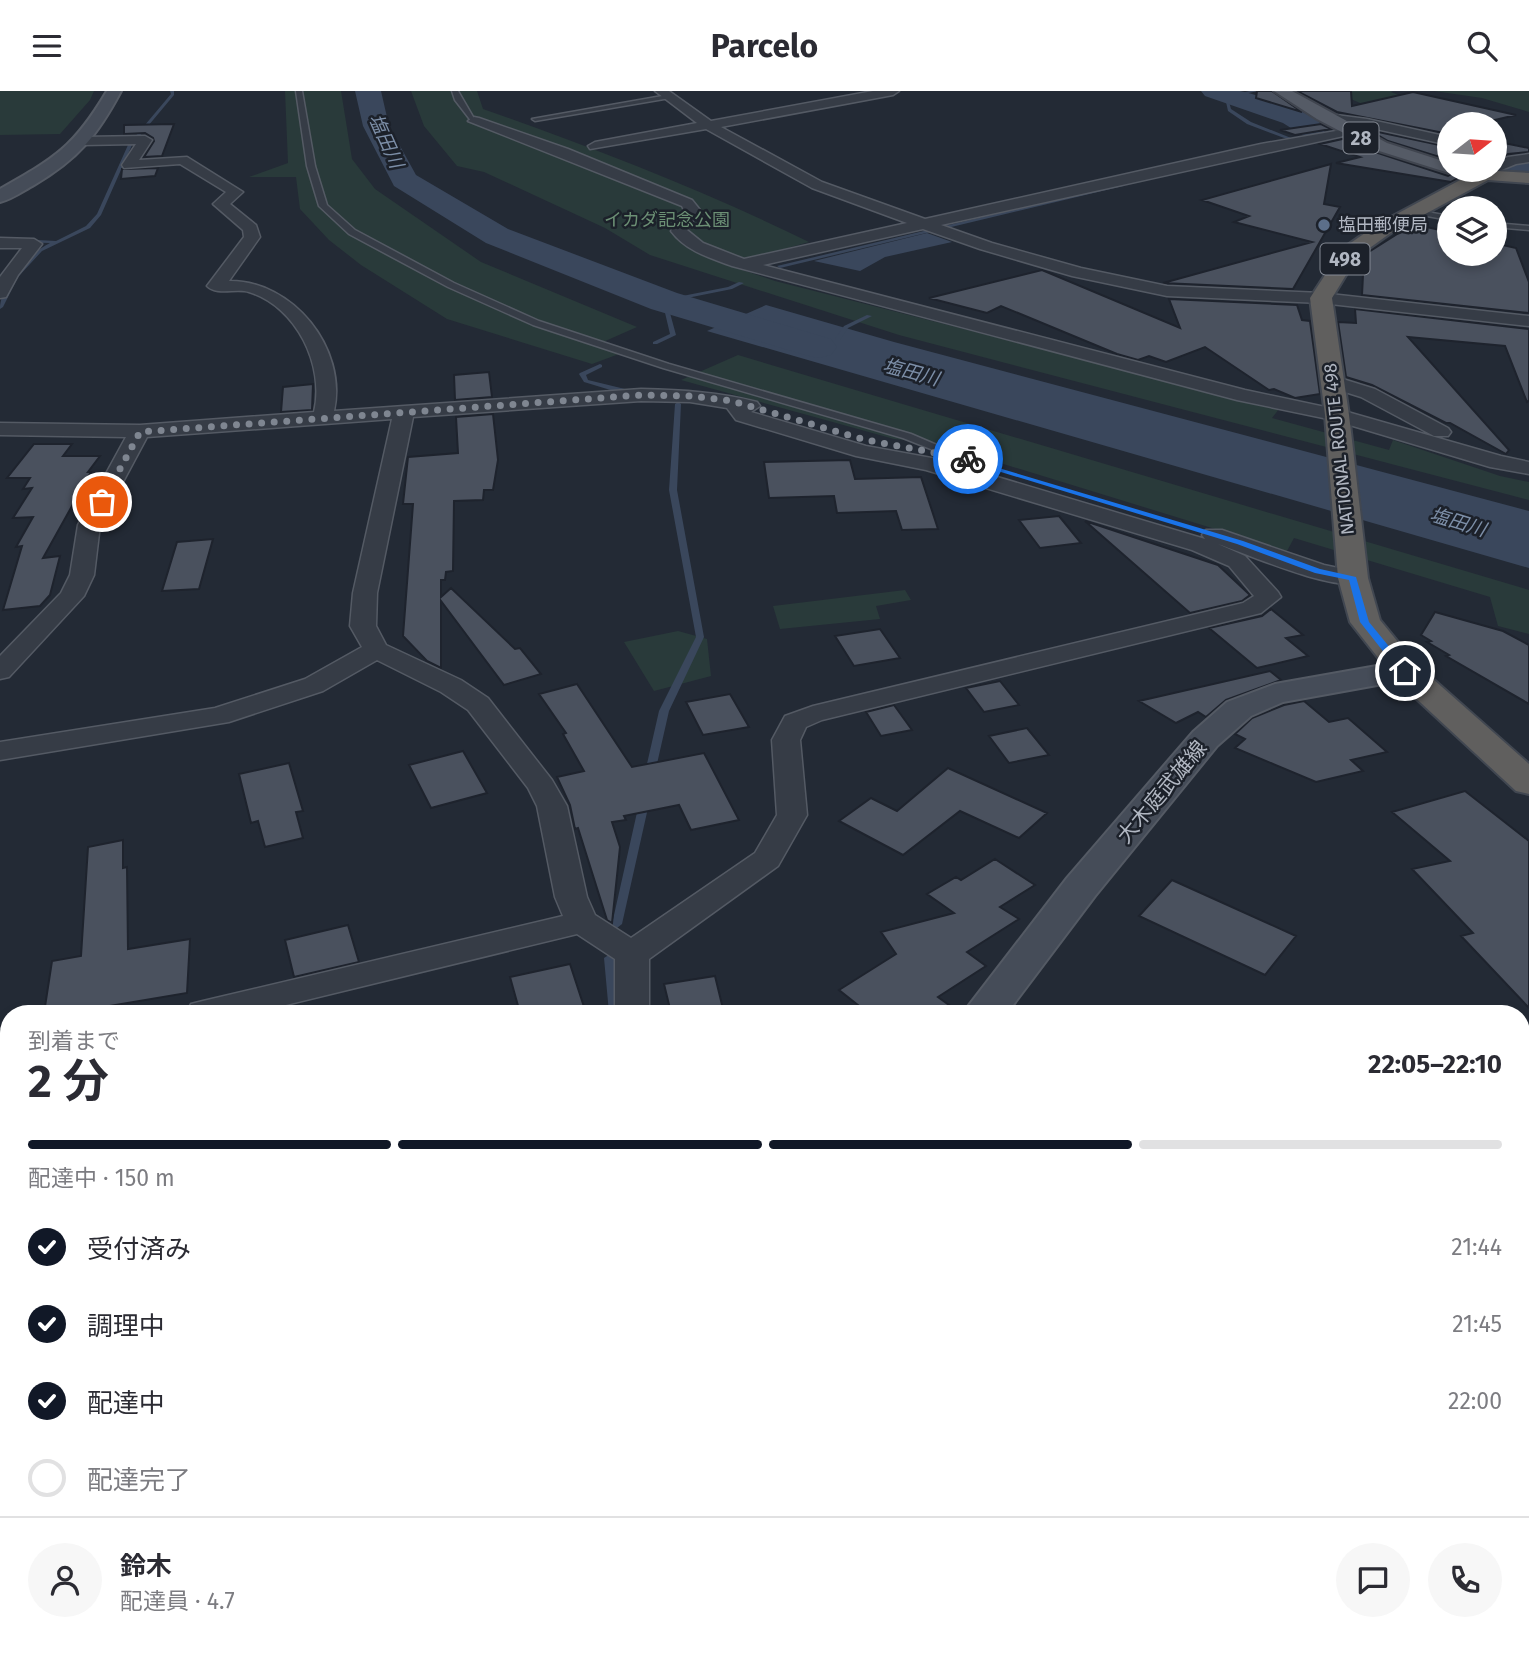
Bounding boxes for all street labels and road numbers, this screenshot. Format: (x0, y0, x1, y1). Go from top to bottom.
road number: 28 (1344, 123, 1378, 153)
road number: 498 (1320, 243, 1370, 275)
street label: NATIONAL ROUTE 498 (1319, 362, 1359, 536)
street label: 大木庭武雄線 (1112, 735, 1212, 849)

